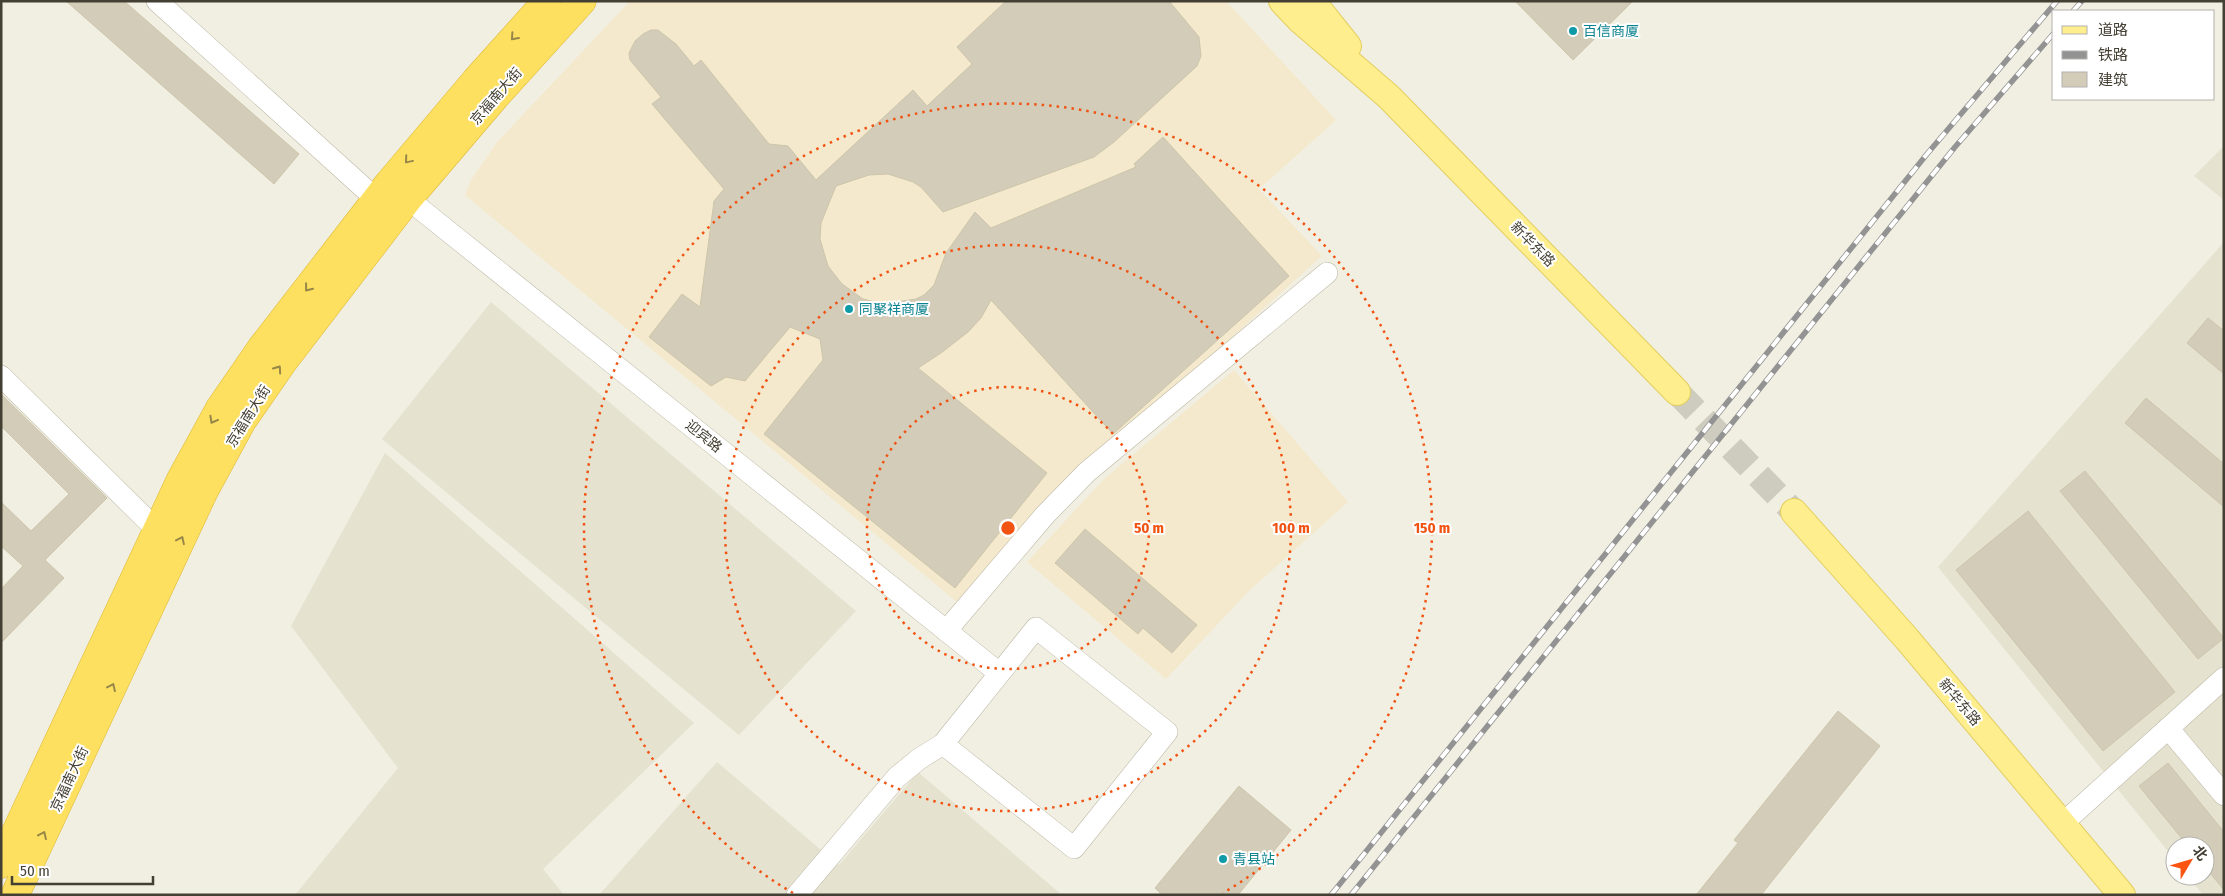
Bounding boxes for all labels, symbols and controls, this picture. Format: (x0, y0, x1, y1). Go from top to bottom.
legend (2052, 10, 2215, 100)
text: 道路 (2098, 21, 2128, 39)
place label: 百信商厦 (1583, 23, 1639, 40)
marker: 百信商厦 (1567, 25, 1579, 37)
one-way arrow (511, 32, 520, 41)
text: 铁路 (2098, 46, 2128, 64)
street label: 京福南大街 (467, 64, 526, 128)
text: 建筑 (2098, 71, 2128, 89)
one-way arrow (405, 154, 414, 163)
street label: 新华东路 (1507, 218, 1558, 270)
one-way arrow (305, 282, 314, 292)
place label: 同聚祥商厦 (859, 301, 929, 318)
marker: 同聚祥商厦 (843, 303, 855, 315)
one-way arrow (272, 365, 281, 375)
street label: 京福南大街 (223, 382, 274, 450)
one-way arrow (210, 415, 220, 424)
street label: 迎宾路 (682, 417, 725, 456)
centre of rings (999, 519, 1017, 537)
text: 50 m (1134, 519, 1164, 537)
text: 100 m (1272, 519, 1310, 537)
text: 150 m (1414, 519, 1450, 537)
one-way arrow (174, 536, 185, 545)
street label: 新华东路 (1935, 675, 1984, 729)
one-way arrow (105, 683, 116, 692)
street label: 京福南大街 (47, 744, 92, 815)
one-way arrow (37, 831, 47, 840)
north arrow (2165, 836, 2215, 886)
text: 北 (2189, 843, 2211, 864)
place label: 青县站 (1233, 851, 1275, 868)
marker: 青县站 (1217, 853, 1229, 865)
scale bar (12, 854, 154, 886)
text: 50 m (20, 862, 50, 880)

